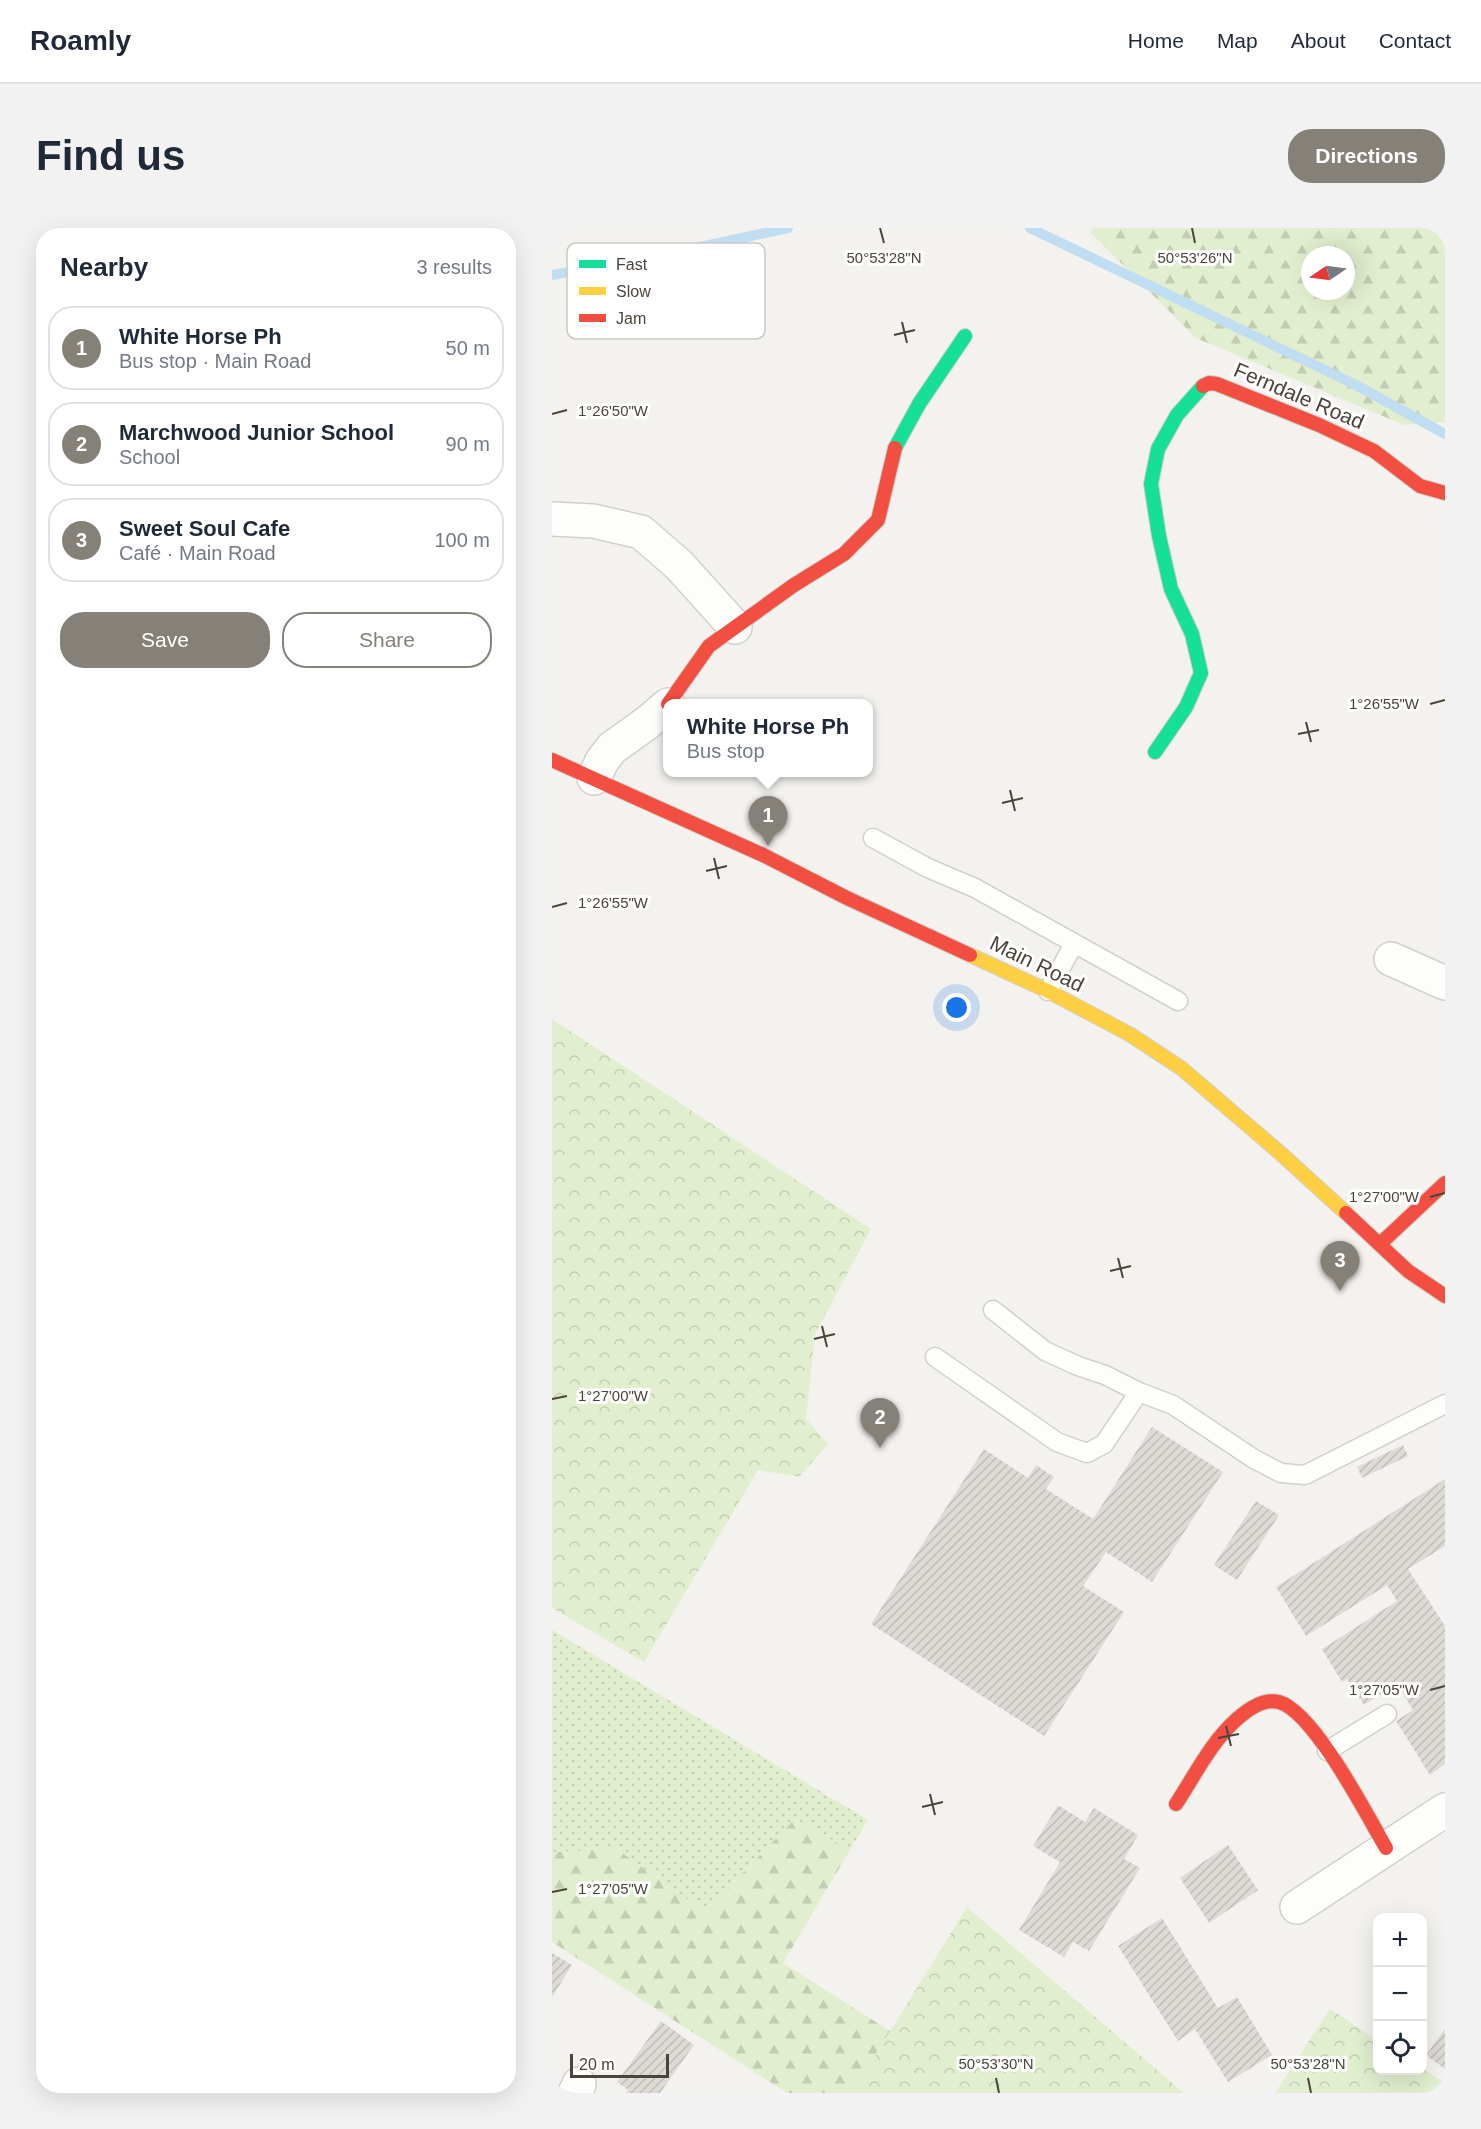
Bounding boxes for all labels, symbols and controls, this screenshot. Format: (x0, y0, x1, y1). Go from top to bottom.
text: Roamly (30, 25, 131, 56)
text: Home (1128, 29, 1184, 52)
text: Map (1217, 29, 1258, 52)
text: About (1291, 29, 1346, 52)
text: Contact (1379, 29, 1451, 52)
button: Directions (1288, 129, 1445, 183)
text: Find us (36, 132, 185, 179)
legend (567, 243, 765, 339)
north arrow (1301, 246, 1355, 300)
text: 50°53'28"N (846, 249, 922, 266)
text: 50°53'26"N (1157, 249, 1233, 266)
text: Nearby (60, 252, 148, 282)
text: 3 results (416, 256, 492, 278)
text: Fast (616, 256, 648, 273)
text: Slow (616, 283, 651, 300)
text: Jam (616, 310, 646, 327)
text: White Horse Ph (119, 324, 282, 349)
text: 1 (76, 337, 87, 359)
text: 50 m (446, 337, 490, 359)
text: Bus stop · Main Road (119, 350, 311, 372)
street label: Ferndale Road (1231, 358, 1368, 433)
text: 1°26'50"W (578, 402, 649, 419)
text: Marchwood Junior School (119, 420, 394, 445)
text: 2 (76, 433, 87, 455)
text: 90 m (446, 433, 490, 455)
text: School (119, 446, 180, 468)
text: Sweet Soul Cafe (119, 516, 290, 541)
text: 3 (76, 529, 87, 551)
text: 100 m (434, 529, 490, 551)
text: Café · Main Road (119, 542, 276, 564)
button: Save (60, 612, 270, 668)
button: Share (282, 612, 492, 668)
text: 1°26'55"W (1349, 695, 1420, 712)
popup (663, 699, 873, 777)
text: White Horse Ph (687, 714, 849, 739)
text: Bus stop (687, 740, 765, 762)
pin: 1 (748, 796, 788, 846)
text: 1°26'55"W (578, 894, 649, 911)
street label: Main Road (987, 931, 1088, 996)
your location (942, 993, 971, 1022)
text: 1°27'00"W (1349, 1188, 1420, 1205)
pin: 3 (1320, 1242, 1360, 1291)
text: 1°27'00"W (578, 1387, 649, 1404)
pin: 2 (860, 1398, 900, 1448)
text: 1°27'05"W (1349, 1681, 1420, 1698)
text: 1°27'05"W (578, 1880, 649, 1897)
map controls (1373, 1913, 1427, 2075)
button: + (1373, 1913, 1427, 1967)
button: − (1373, 1967, 1427, 2021)
button: locate (1373, 2021, 1427, 2075)
scale bar (570, 2051, 669, 2078)
text: 50°53'30"N (958, 2055, 1034, 2072)
text: 50°53'28"N (1270, 2055, 1346, 2072)
text: 20 m (579, 2056, 615, 2073)

